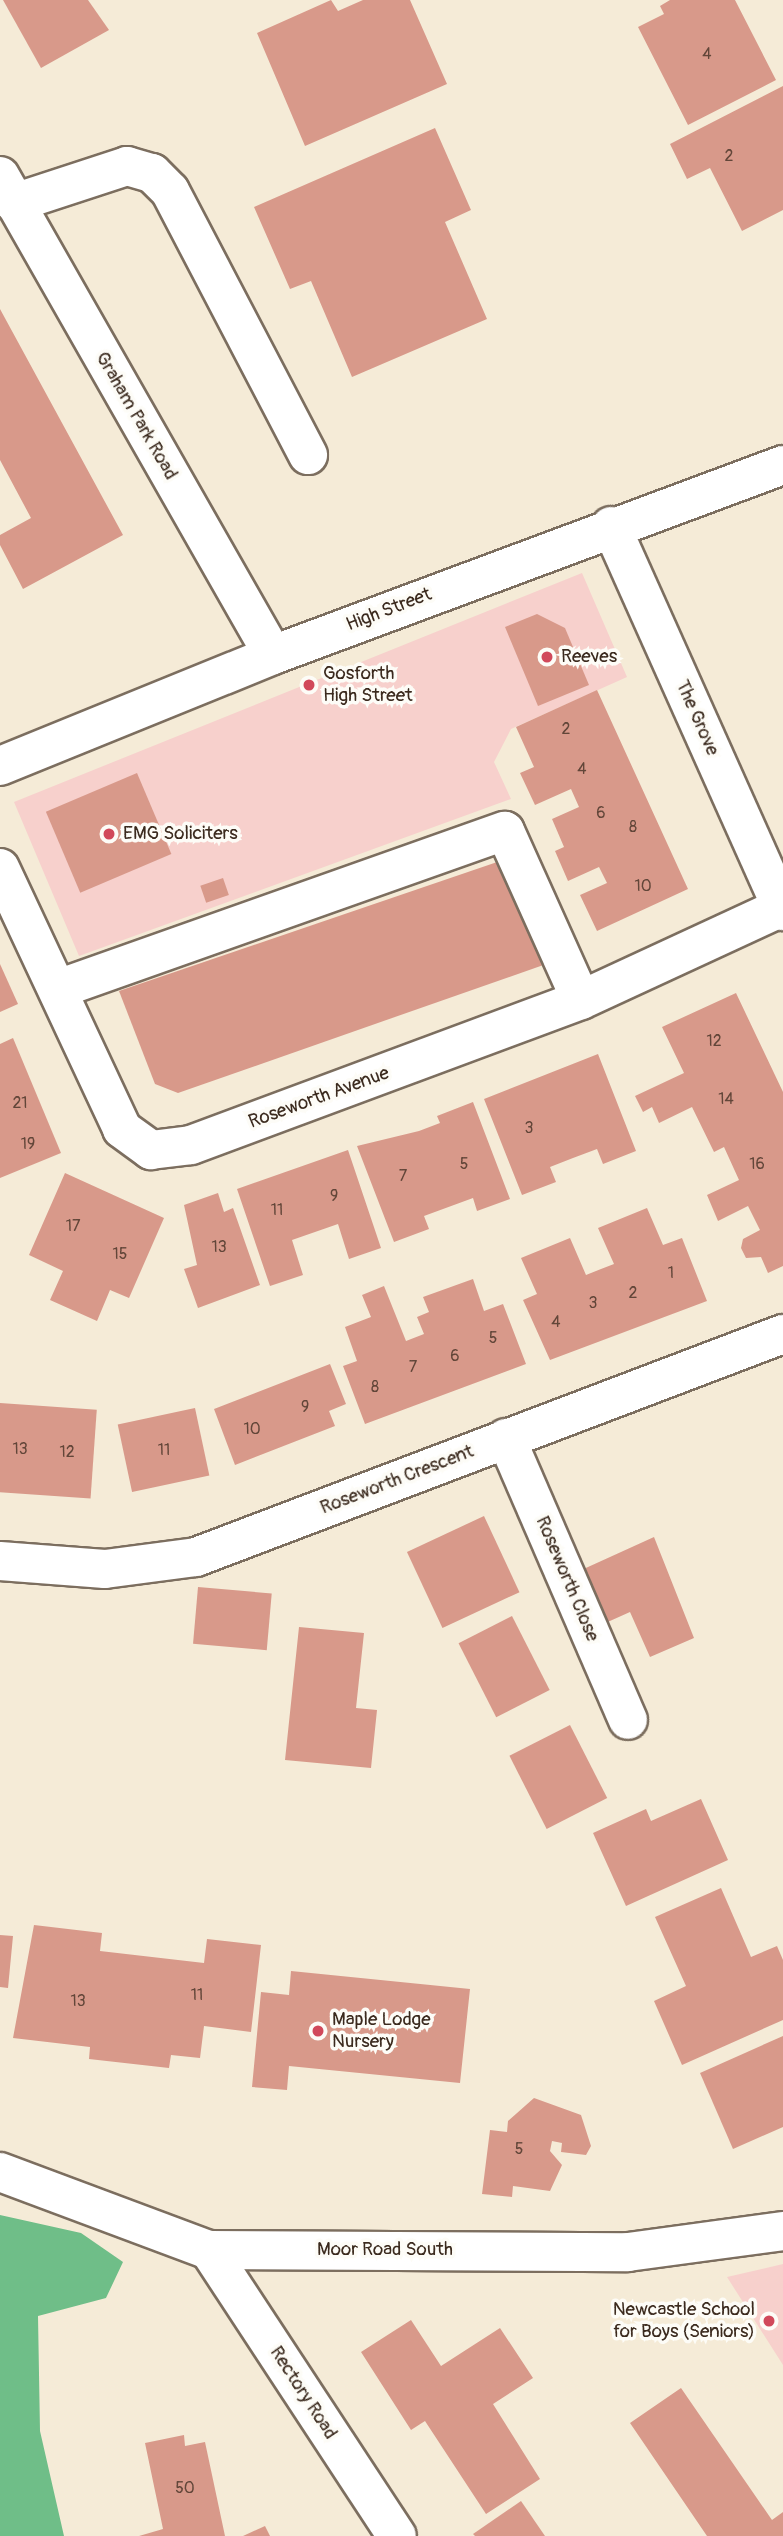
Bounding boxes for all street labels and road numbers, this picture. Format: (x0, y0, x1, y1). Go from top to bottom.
street label: Graham Park Road (90, 348, 182, 484)
street label: High Street (343, 583, 435, 637)
street label: The Grove (670, 677, 724, 759)
street label: Roseworth Avenue (246, 1062, 392, 1134)
street label: Roseworth Crescent (317, 1440, 477, 1520)
street label: Roseworth Close (530, 1513, 604, 1645)
street label: Moor Road South (317, 2239, 453, 2261)
street label: Rectory Road (265, 2342, 341, 2444)

